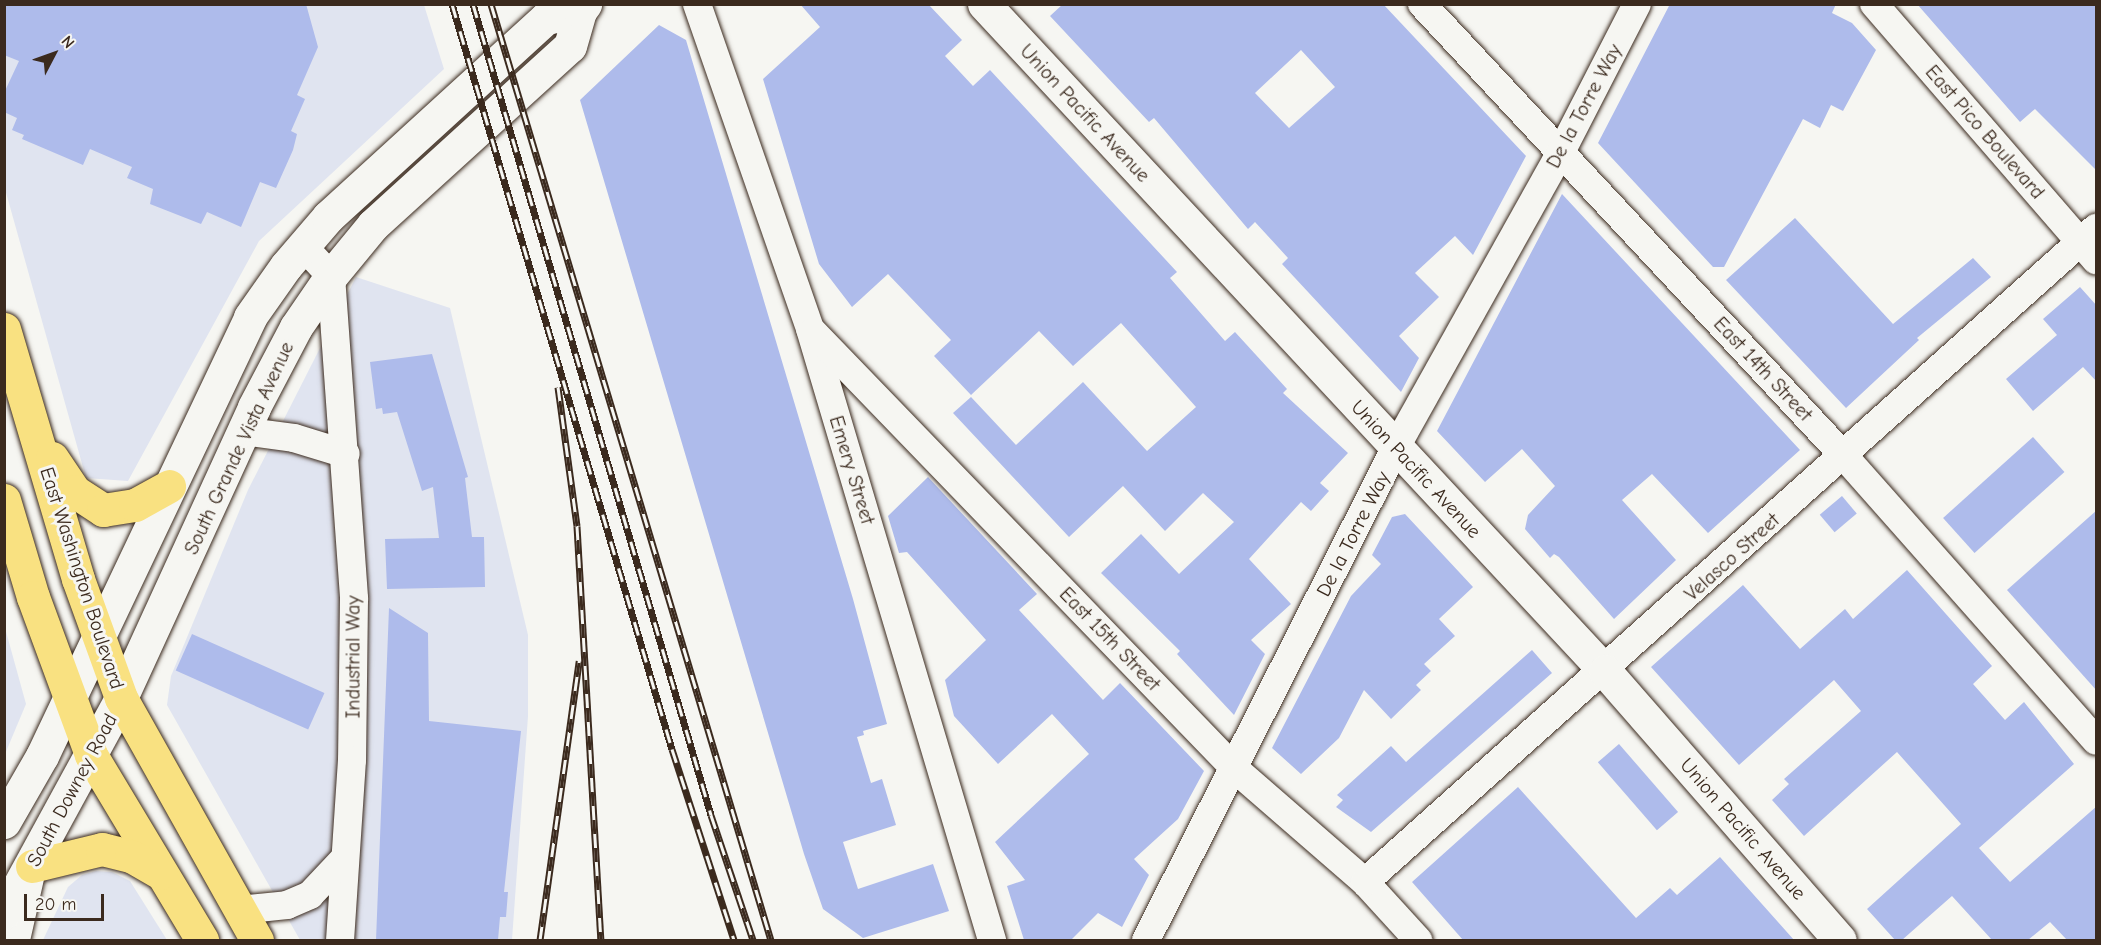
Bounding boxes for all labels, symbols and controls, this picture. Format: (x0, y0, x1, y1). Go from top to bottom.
north arrow (24, 24, 84, 84)
text: N (57, 32, 78, 52)
street label: Union Pacific Avenue (1015, 39, 1155, 187)
street label: De la Torre Way (1541, 40, 1627, 172)
street label: East Pico Boulevard (1920, 60, 2050, 204)
street label: East 14th Street (1709, 312, 1817, 426)
street label: South Grande Vista Avenue (179, 338, 299, 558)
street label: Union Pacific Avenue (1346, 395, 1486, 543)
street label: Emery Street (824, 413, 880, 527)
street label: East Washington Boulevard (35, 464, 129, 692)
street label: De la Torre Way (1311, 467, 1395, 601)
street label: Velasco Street (1680, 508, 1784, 606)
street label: East 15th Street (1054, 582, 1166, 696)
street label: Industrial Way (341, 596, 365, 718)
street label: South Downey Road (22, 709, 122, 871)
street label: Union Pacific Avenue (1675, 753, 1811, 905)
scale bar (27, 882, 106, 920)
text: 20 m (35, 894, 76, 915)

